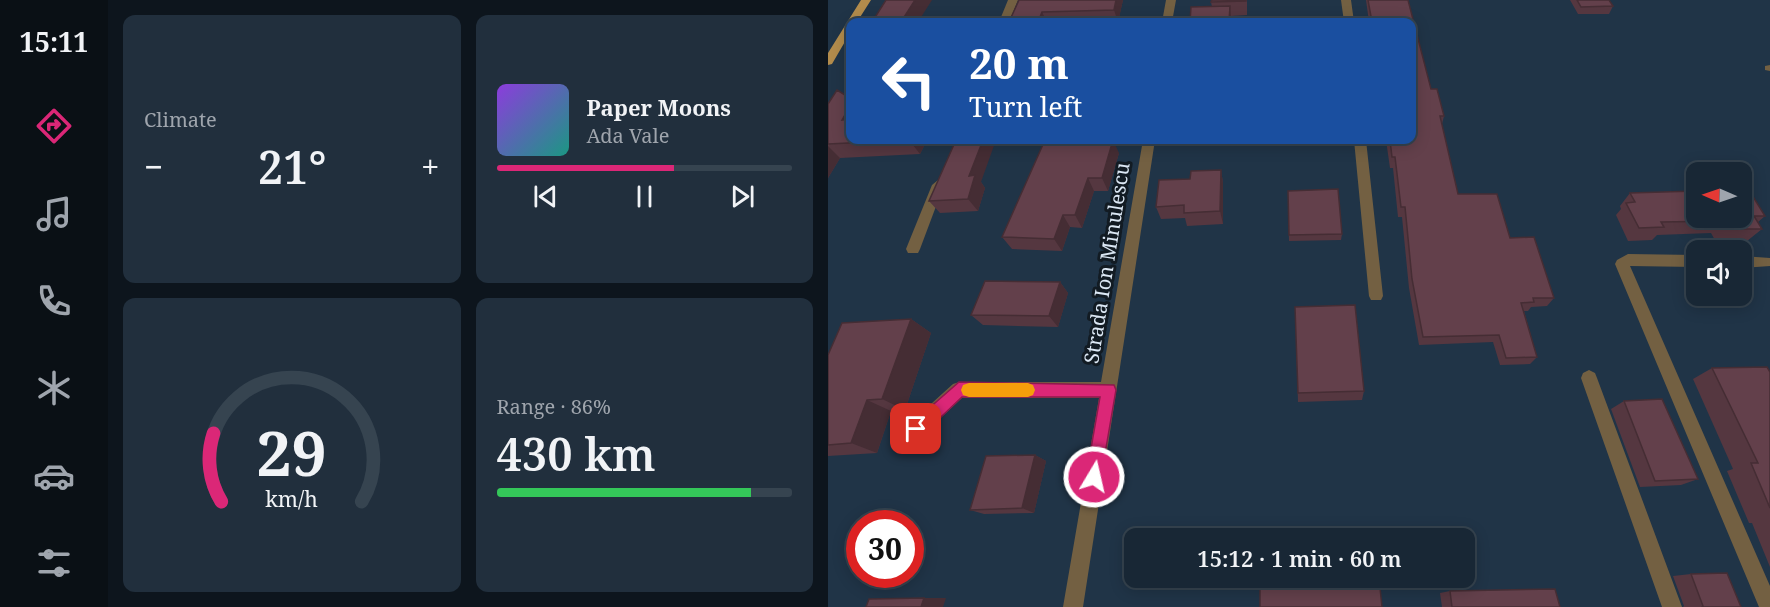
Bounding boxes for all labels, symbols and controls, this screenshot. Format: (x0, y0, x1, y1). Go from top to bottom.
text: 15:11 (19, 23, 89, 60)
text: 20 m (969, 34, 1069, 91)
icon: left (870, 42, 948, 120)
text: Turn left (969, 88, 1082, 125)
text: Paper Moons (587, 92, 731, 122)
icon: directions (33, 105, 75, 147)
text: Climate (144, 106, 217, 133)
text: Ada Vale (587, 122, 669, 149)
text: 21° (258, 136, 326, 197)
text: − (144, 144, 163, 189)
text: + (421, 144, 439, 189)
street label: Strada Ion Minulescu (1077, 160, 1136, 365)
north arrow (1686, 162, 1752, 228)
map controls (1686, 162, 1752, 306)
icon: previous (529, 180, 562, 213)
icon: pause (628, 180, 661, 213)
icon: next (726, 180, 759, 213)
icon: music (33, 193, 75, 235)
button: sound (1686, 240, 1752, 306)
icon: phone (33, 280, 75, 322)
icon: climate (33, 367, 75, 409)
text: Range · 86% (497, 393, 611, 420)
pin (890, 403, 941, 454)
text: 29 (256, 409, 327, 494)
icon: arrive (899, 412, 932, 445)
text: 430 km (497, 423, 656, 484)
position arrow (1062, 445, 1126, 509)
icon: car (33, 455, 75, 497)
text: km/h (265, 484, 318, 513)
speed limit sign: 30 (846, 510, 924, 588)
icon: filters (33, 542, 75, 584)
text: 15:12 · 1 min · 60 m (1197, 543, 1402, 573)

